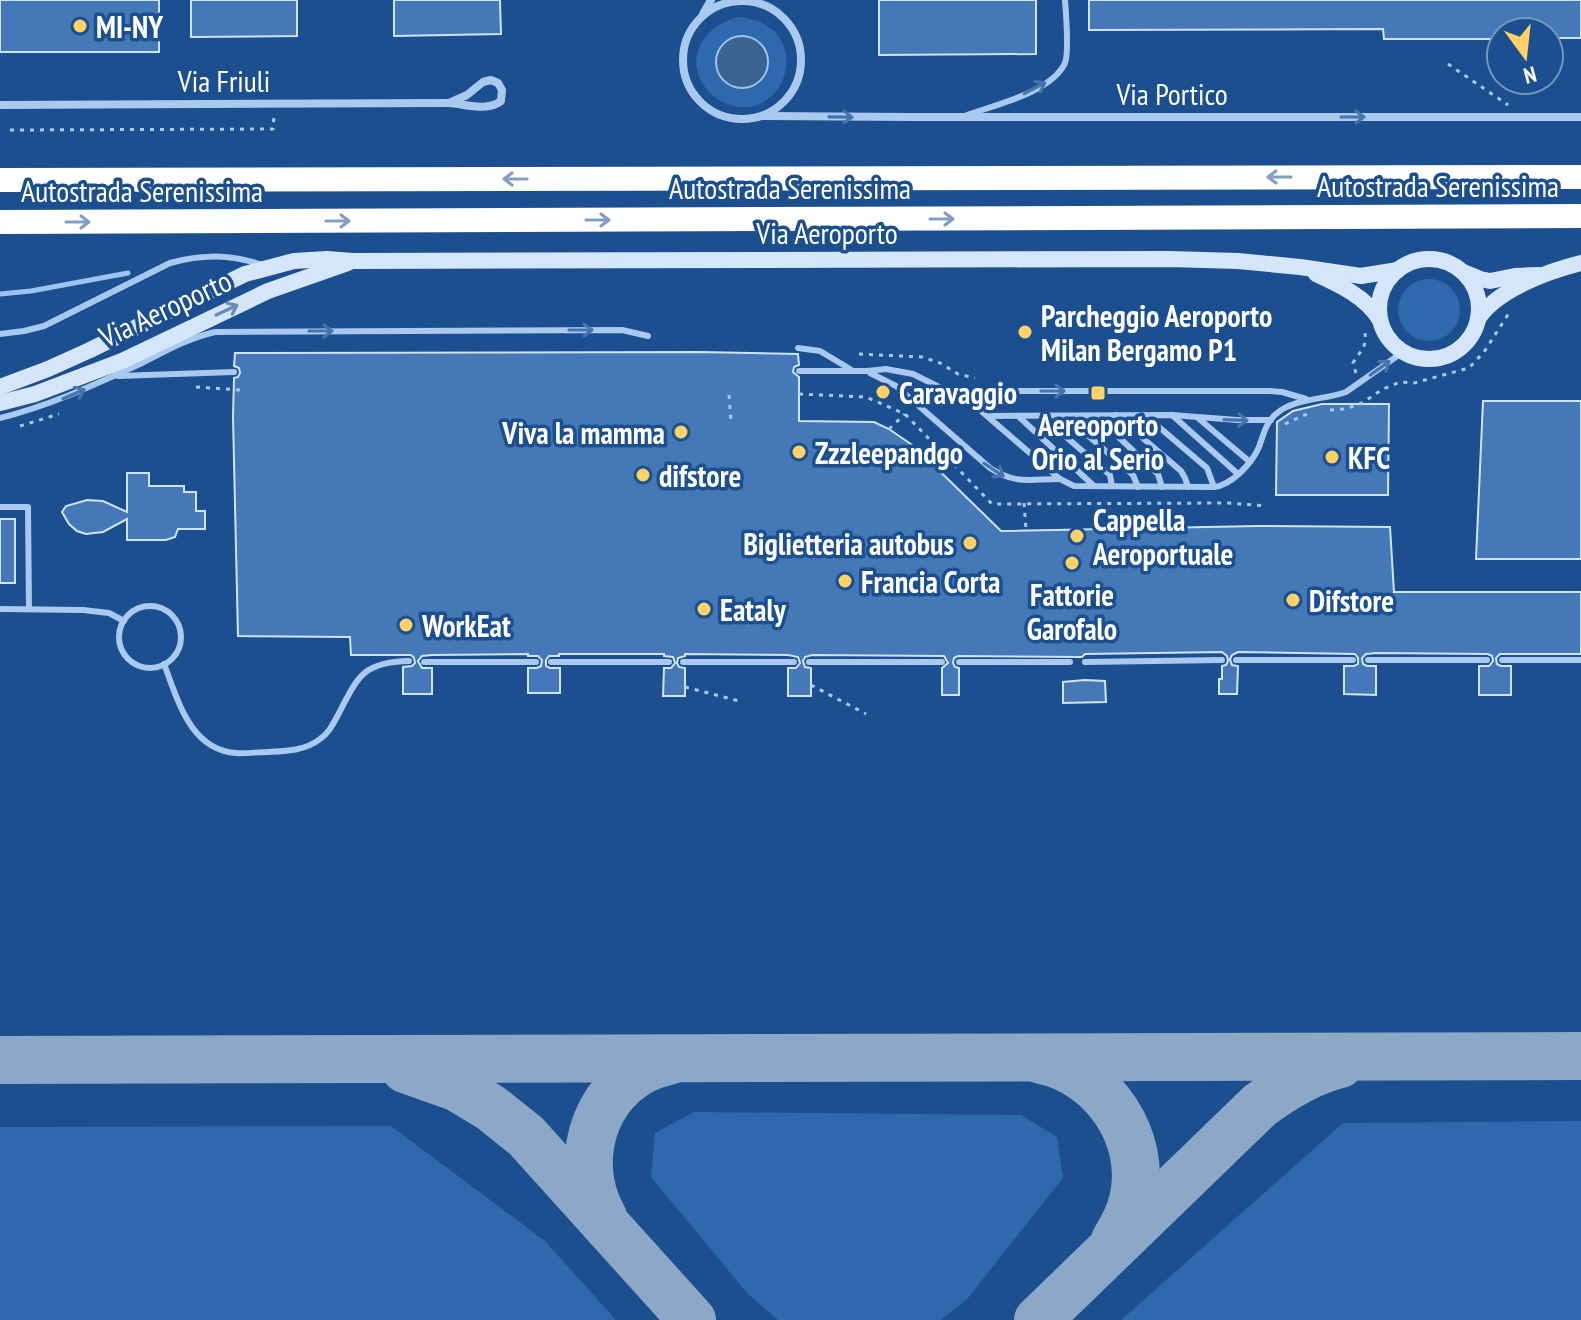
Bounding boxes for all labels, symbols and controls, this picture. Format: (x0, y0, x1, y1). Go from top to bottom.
place label: MI-NY (96, 7, 163, 46)
north arrow (1485, 16, 1565, 96)
marker: MI-NY (71, 17, 89, 35)
text: N (1521, 60, 1540, 90)
street label: Via Friuli (177, 61, 270, 100)
street label: Via Portico (1115, 74, 1228, 113)
one-way arrow (1023, 80, 1046, 96)
one-way arrow (827, 109, 854, 124)
one-way arrow (1339, 109, 1366, 125)
street label: Autostrada Serenissima (1317, 166, 1559, 205)
street label: Autostrada Serenissima (669, 168, 911, 207)
one-way arrow (1266, 169, 1293, 185)
street label: Autostrada Serenissima (21, 171, 263, 210)
one-way arrow (502, 171, 529, 187)
one-way arrow (928, 211, 955, 227)
one-way arrow (584, 212, 611, 228)
one-way arrow (324, 213, 351, 229)
street label: Via Aeroporto (755, 213, 898, 252)
one-way arrow (64, 214, 91, 230)
street label: Via Aeroporto (92, 260, 237, 356)
place label: Parcheggio Aeroporto Milan Bergamo P1 (1041, 296, 1272, 369)
one-way arrow (215, 302, 239, 317)
one-way arrow (567, 322, 594, 338)
one-way arrow (307, 323, 334, 339)
marker: Parcheggio Aeroporto Milan Bergamo P1 (1016, 323, 1034, 341)
one-way arrow (1369, 359, 1391, 376)
place label: Caravaggio (899, 373, 1017, 412)
marker: Caravaggio (874, 383, 892, 401)
one-way arrow (1039, 383, 1066, 399)
marker: Aereoporto Orio al Serio (1089, 384, 1107, 402)
one-way arrow (61, 385, 86, 400)
place label: Aereoporto Orio al Serio (1032, 405, 1164, 478)
one-way arrow (1222, 412, 1249, 427)
place label: Viva la mamma (501, 413, 665, 452)
marker: Viva la mamma (672, 423, 690, 441)
place label: Zzzleepandgo (815, 433, 963, 472)
place label: KFC (1348, 438, 1390, 477)
marker: Zzzleepandgo (790, 443, 808, 461)
marker: KFC (1323, 448, 1341, 466)
place label: difstore (659, 456, 741, 495)
one-way arrow (983, 462, 1005, 478)
marker: difstore (634, 466, 652, 484)
place label: Cappella Aeroportuale (1092, 500, 1233, 573)
place label: Biglietteria autobus (743, 524, 954, 563)
marker: Cappella Aeroportuale (1068, 527, 1086, 545)
marker: Biglietteria autobus (961, 534, 979, 552)
marker: Fattorie Garofalo (1063, 554, 1081, 572)
place label: Francia Corta (861, 562, 1001, 601)
marker: Francia Corta (836, 572, 854, 590)
place label: Fattorie Garofalo (1027, 575, 1117, 648)
place label: Difstore (1309, 581, 1394, 620)
place label: Eataly (720, 590, 787, 629)
marker: Difstore (1284, 591, 1302, 609)
marker: Eataly (695, 600, 713, 618)
place label: WorkEat (421, 606, 511, 645)
marker: WorkEat (397, 616, 415, 634)

